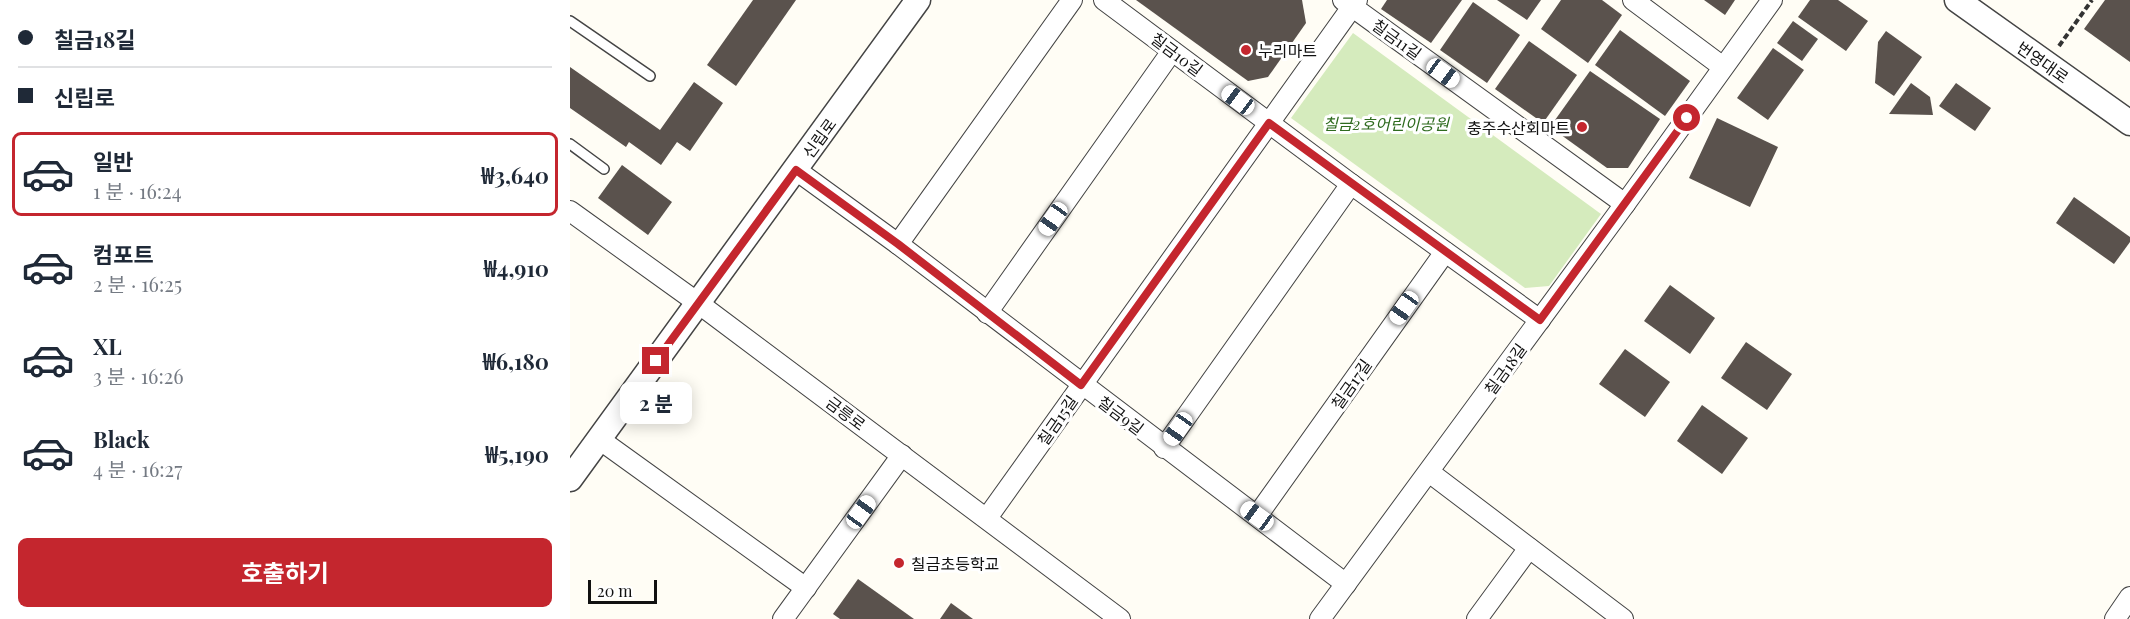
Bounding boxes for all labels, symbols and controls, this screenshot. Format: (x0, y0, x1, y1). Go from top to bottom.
street label: 칠금11길 (1368, 14, 1426, 64)
text: 칠금18길 (54, 24, 136, 54)
street label: 칠금10길 (1147, 28, 1207, 80)
street label: 번영대로 (2013, 37, 2073, 88)
place label: 누리마트 (1258, 40, 1317, 61)
marker: 누리마트 (1239, 43, 1253, 57)
car (1423, 55, 1463, 91)
text: 신립로 (54, 82, 115, 112)
car (1218, 82, 1258, 118)
route start (1673, 104, 1700, 131)
park label: 칠금2호어린이공원 (1323, 113, 1450, 134)
street label: 신립로 (798, 114, 841, 162)
place label: 충주수산회마트 (1467, 117, 1570, 138)
marker: 충주수산회마트 (1575, 120, 1589, 134)
text: 일반 (93, 146, 133, 176)
icon: car (21, 147, 75, 201)
text: ₩3,640 (481, 160, 549, 190)
text: 1 분 · 16:24 (93, 177, 182, 204)
car (1035, 199, 1071, 239)
text: 컴포트 (93, 239, 154, 269)
icon: car (21, 240, 75, 294)
text: ₩4,910 (484, 253, 549, 283)
text: 2 분 · 16:25 (93, 270, 182, 297)
car (1386, 288, 1422, 328)
text: XL (93, 331, 122, 361)
icon: car (21, 333, 75, 387)
street label: 칠금18길 (1479, 339, 1531, 399)
text: ₩6,180 (483, 346, 549, 376)
route end (642, 347, 669, 374)
street label: 칠금17길 (1326, 355, 1376, 413)
text: 3 분 · 16:26 (93, 362, 184, 389)
callout: 2 분 (620, 382, 692, 424)
text: 2 분 (639, 389, 673, 416)
street label: 금릉로 (822, 391, 870, 435)
street label: 칠금15길 (1032, 391, 1082, 449)
street label: 칠금9길 (1094, 391, 1148, 439)
car (1160, 409, 1196, 449)
text: Black (93, 424, 150, 454)
icon: car (21, 426, 75, 480)
text: ₩5,190 (485, 439, 549, 469)
text: 4 분 · 16:27 (93, 455, 182, 482)
car (843, 492, 879, 532)
car (1237, 498, 1277, 534)
button: 호출하기 (18, 538, 552, 607)
place label: 칠금초등학교 (911, 553, 999, 574)
marker: 칠금초등학교 (892, 556, 906, 570)
scale bar (588, 577, 657, 604)
text: 20 m (597, 580, 632, 601)

